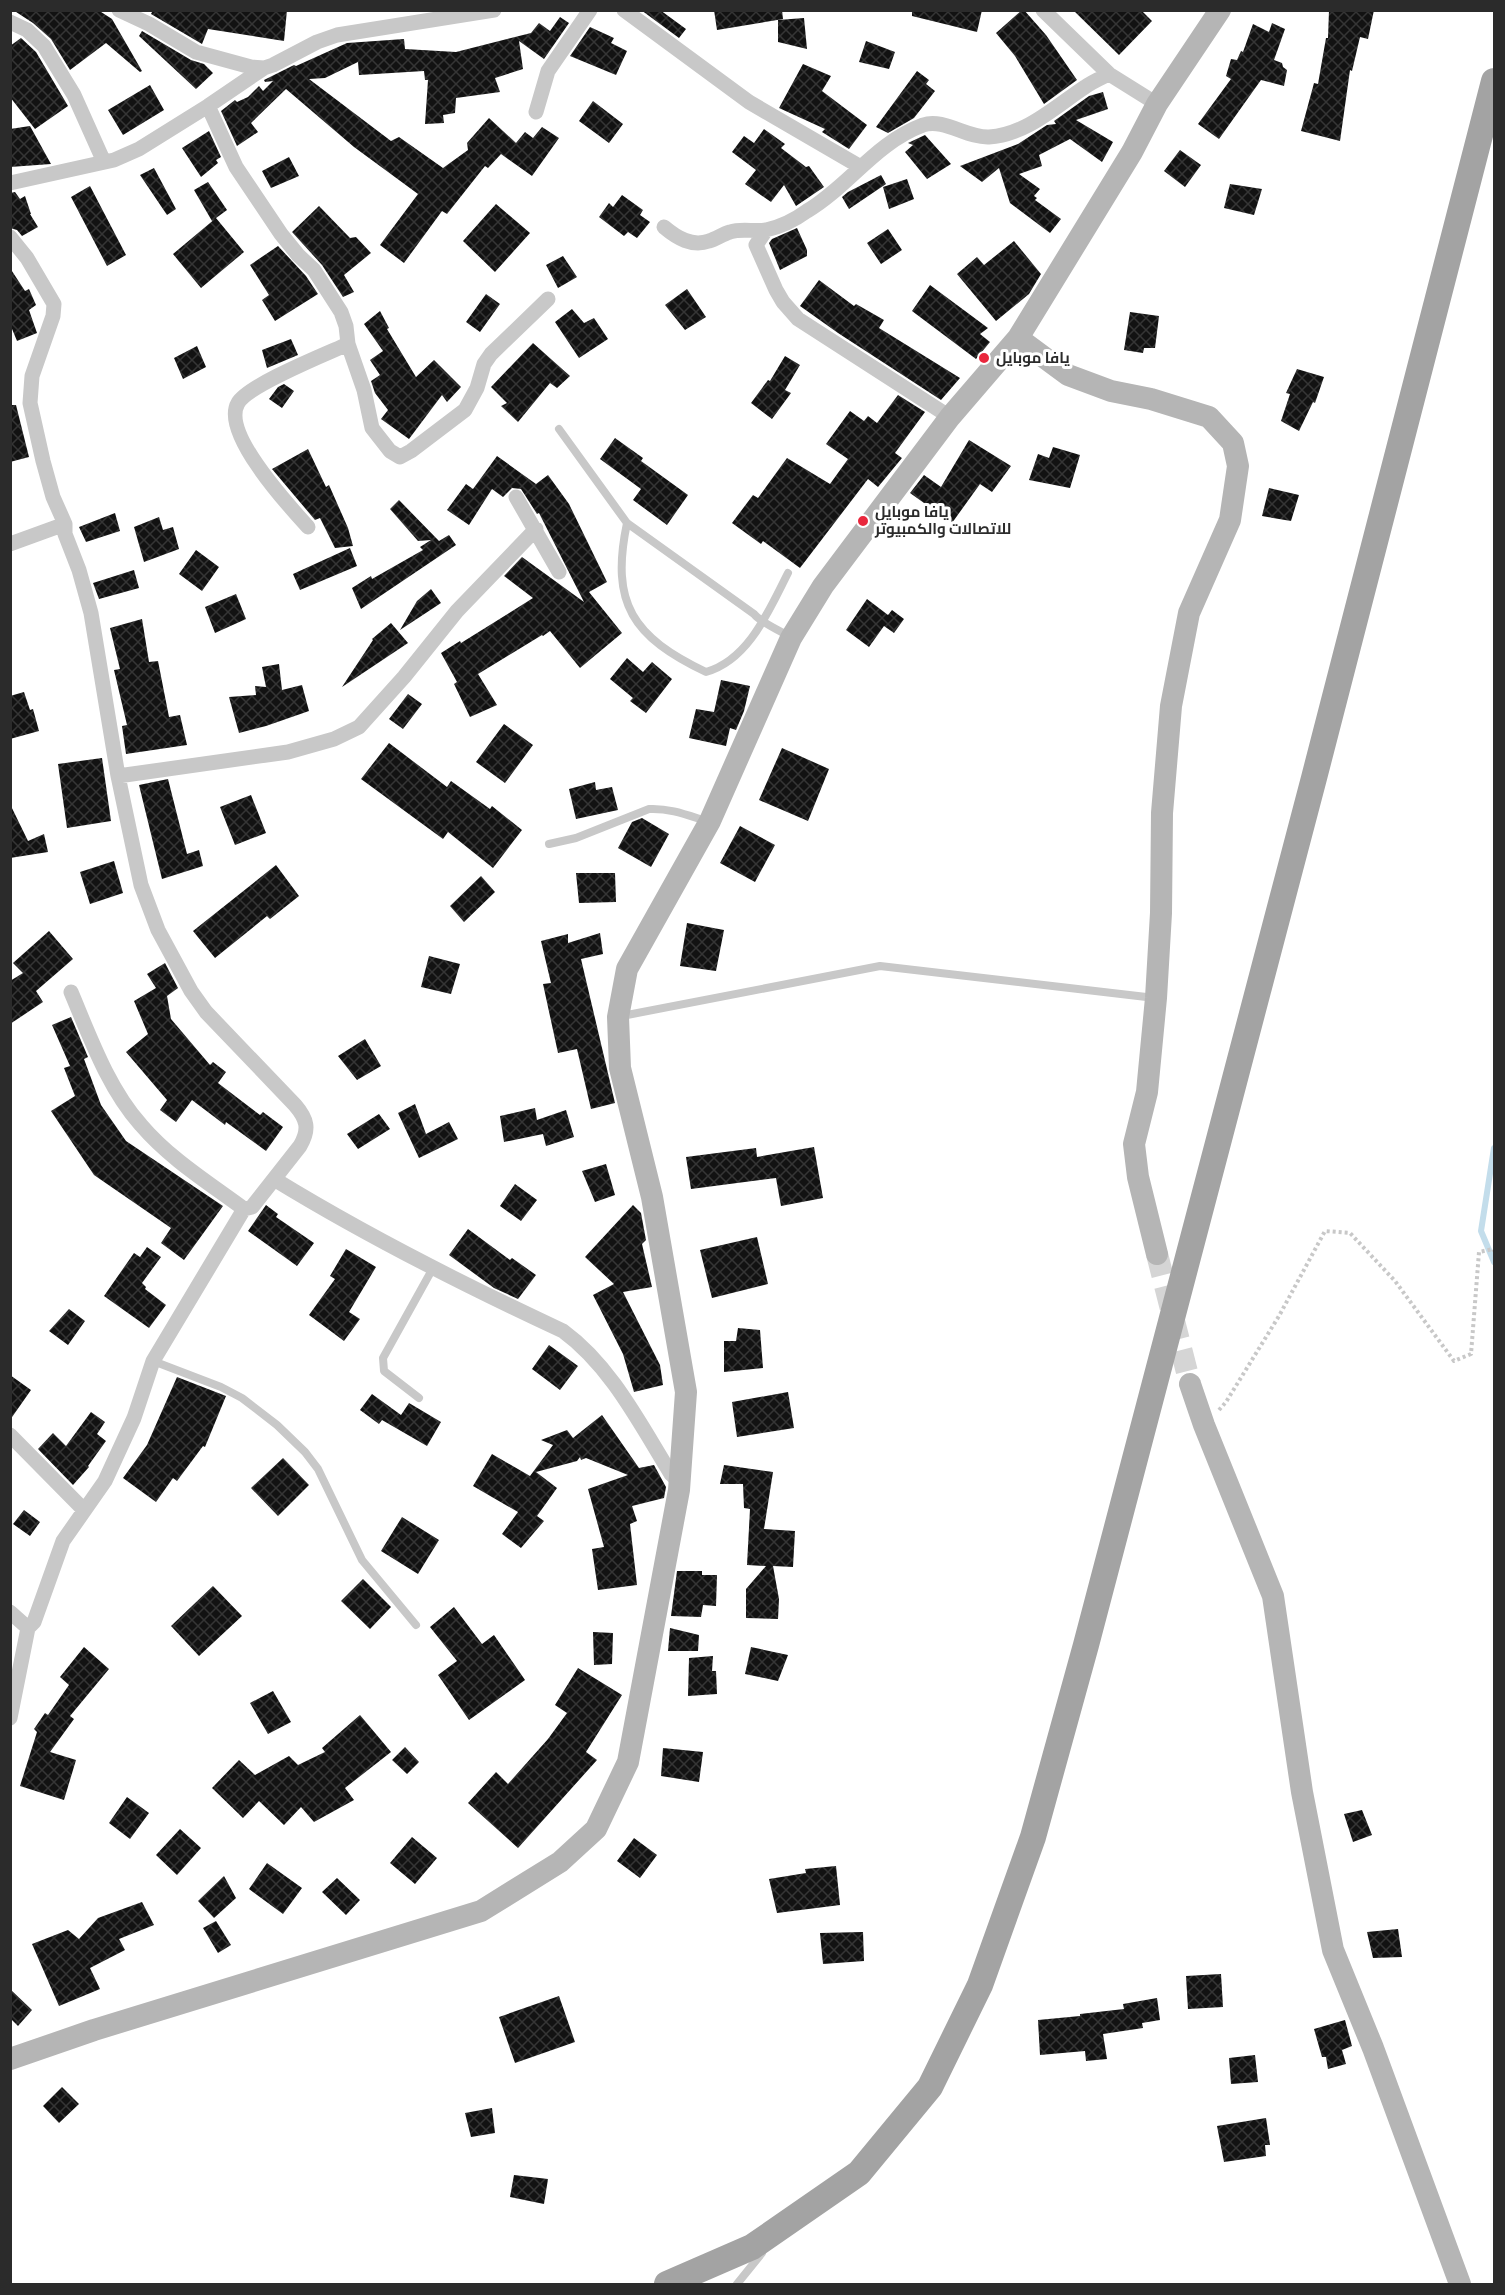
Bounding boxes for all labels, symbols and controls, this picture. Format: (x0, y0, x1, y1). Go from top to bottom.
place label: يافا موبايل (996, 349, 1070, 367)
marker: يافا موبايل (977, 351, 991, 365)
place label: يافا موبايل للاتصالات والكمبيوتر (874, 503, 1011, 538)
marker: يافا موبايل للاتصالات والكمبيوتر (856, 514, 870, 528)

